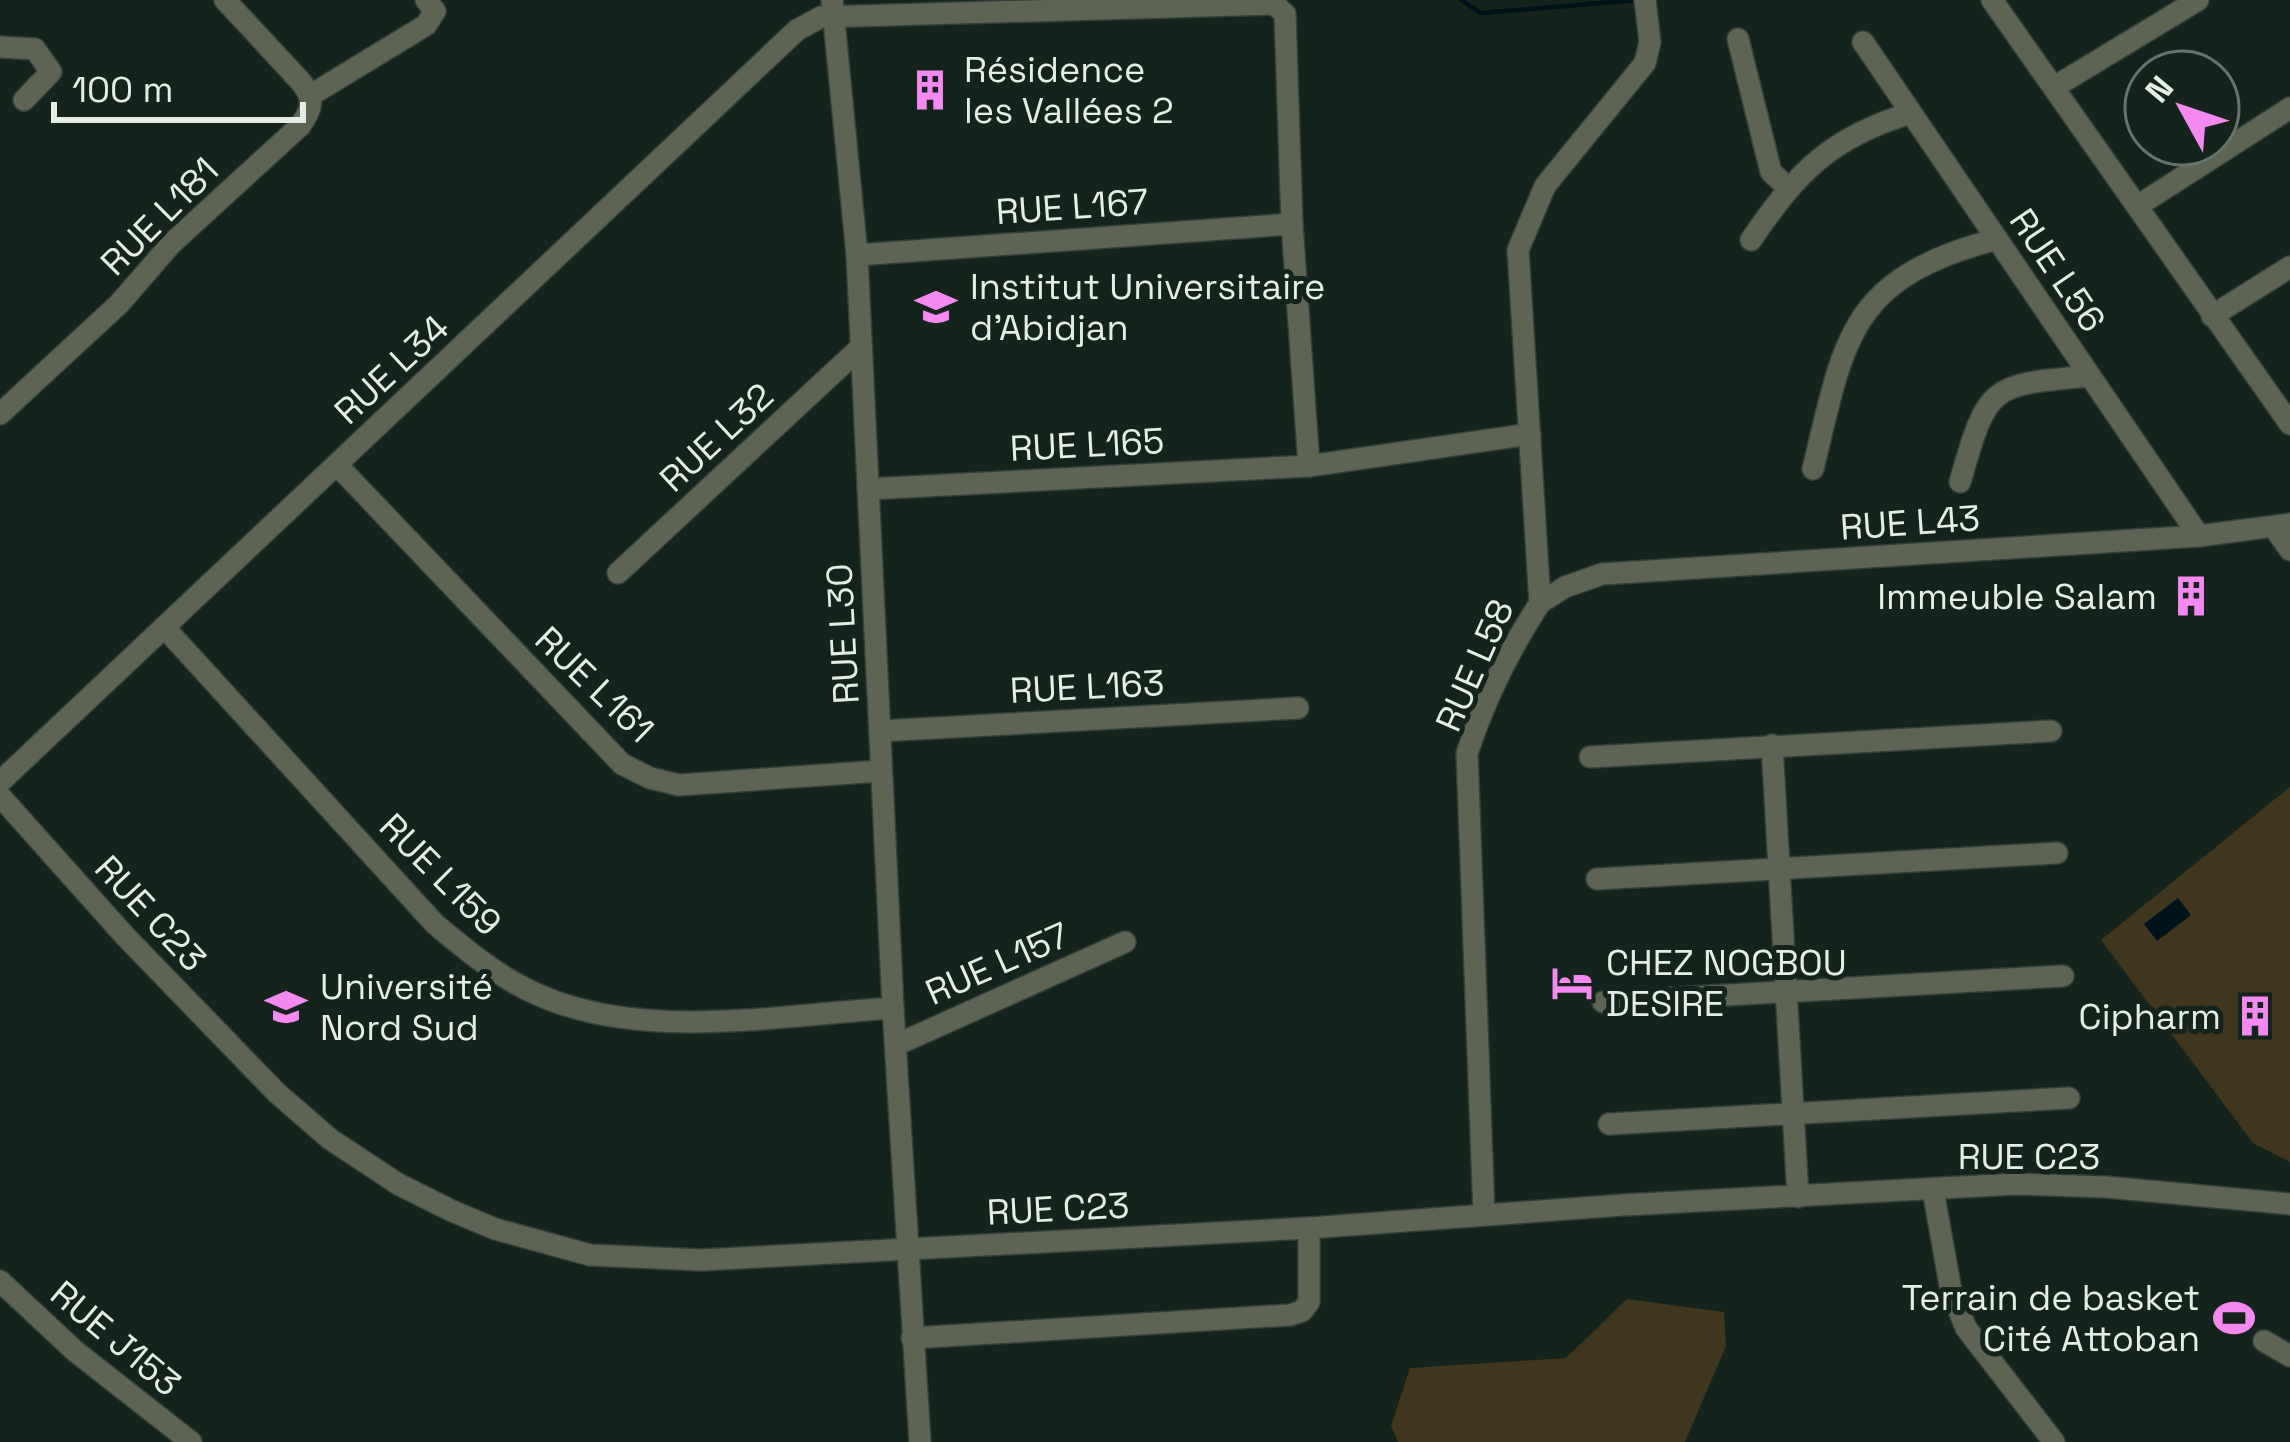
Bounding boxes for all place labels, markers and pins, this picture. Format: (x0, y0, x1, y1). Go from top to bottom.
place label: Résidence les Vallées 2 (964, 47, 1174, 134)
building icon: Résidence les Vallées 2 (907, 67, 953, 113)
place label: Institut Universitaire d'Abidjan (970, 264, 1325, 351)
school or university icon: Institut Universitaire d'Abidjan (913, 284, 959, 330)
building icon: Immeuble Salam (2168, 573, 2214, 619)
place label: Immeuble Salam (1877, 574, 2157, 620)
place label: CHEZ NOGBOU DESIRE (1606, 940, 1847, 1027)
hotel icon: CHEZ NOGBOU DESIRE (1549, 960, 1595, 1006)
place label: Université Nord Sud (320, 964, 493, 1051)
school or university icon: Université Nord Sud (263, 984, 309, 1030)
building icon: Cipharm (2232, 993, 2278, 1039)
place label: Cipharm (2079, 994, 2221, 1040)
place label: Terrain de basket Cité Attoban (1902, 1275, 2200, 1362)
sports icon: Terrain de basket Cité Attoban (2211, 1295, 2257, 1341)

